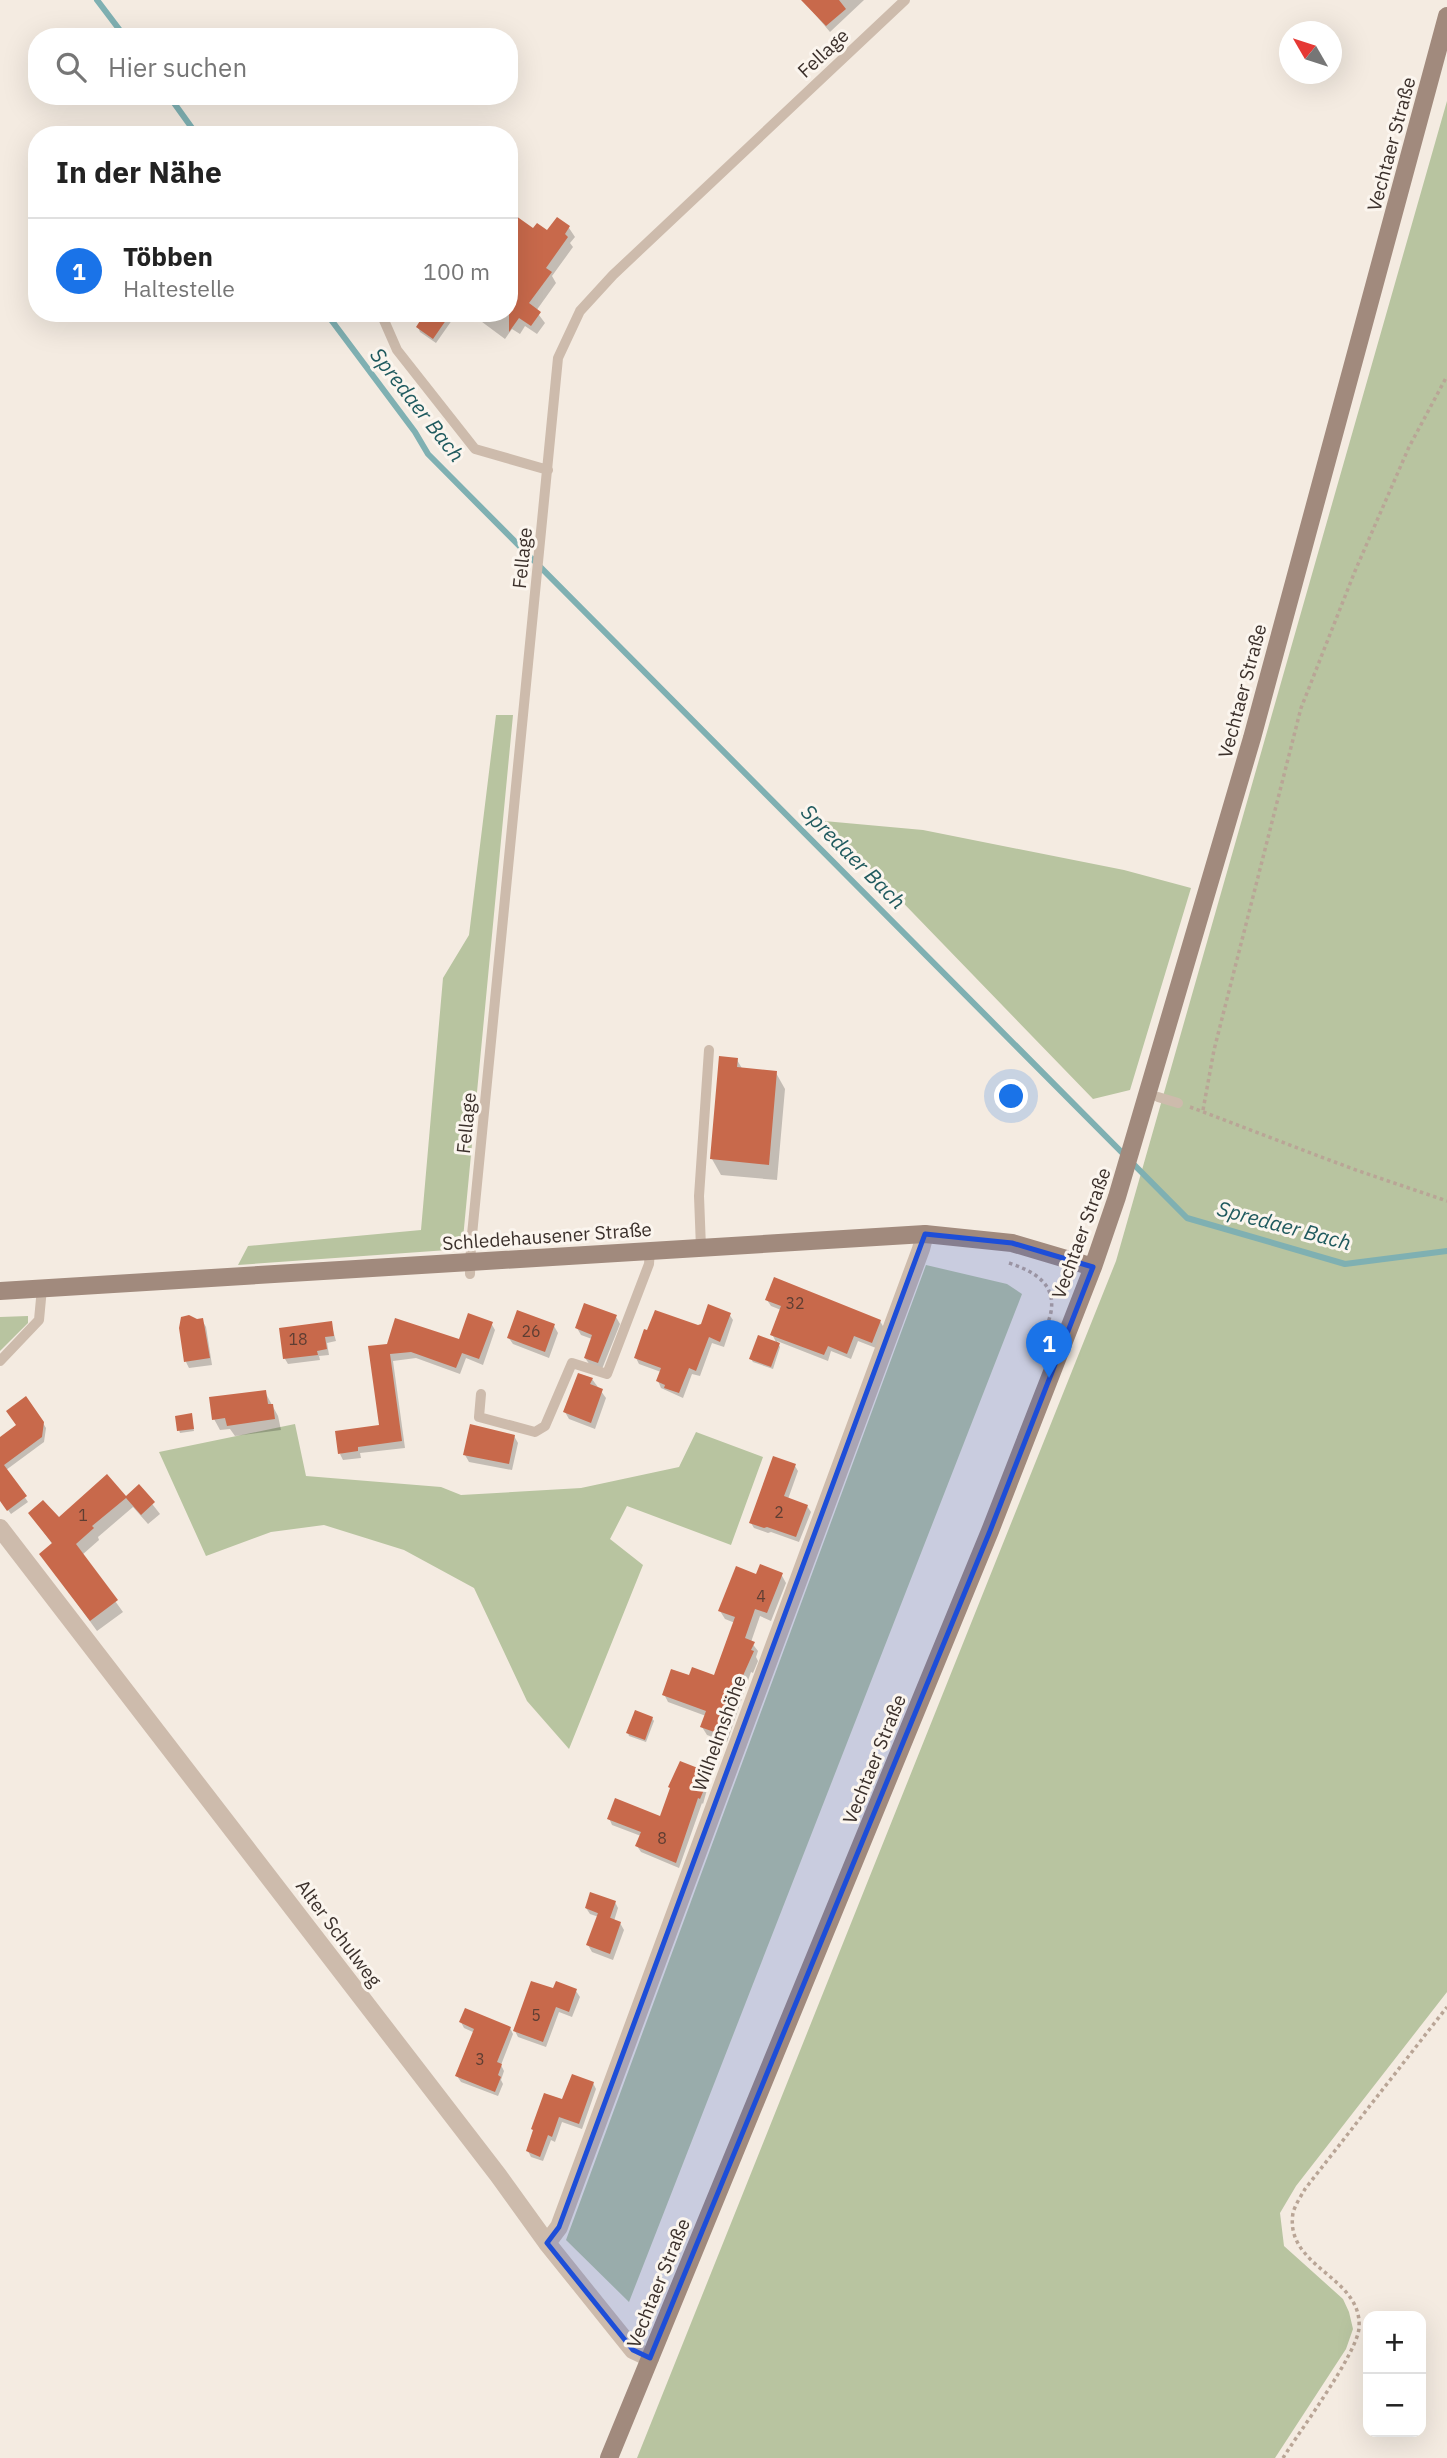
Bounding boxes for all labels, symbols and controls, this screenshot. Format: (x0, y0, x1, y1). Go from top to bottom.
north arrow (1279, 21, 1342, 84)
street label: Fellage (792, 23, 854, 83)
search box (28, 28, 518, 105)
icon: search (52, 48, 90, 86)
text: Hier suchen (108, 50, 247, 84)
street label: Vechtaer Straße (1362, 74, 1420, 214)
text: In der Nähe (56, 152, 222, 191)
text: Többen (123, 239, 213, 273)
text: 1 (72, 256, 86, 286)
text: 100 m (423, 256, 490, 286)
text: Haltestelle (123, 273, 235, 303)
water label: Spredaer Bach (364, 342, 471, 467)
street label: Fellage (507, 526, 537, 590)
street label: Vechtaer Straße (1213, 621, 1271, 761)
water label: Spredaer Bach (795, 798, 912, 915)
your location (994, 1079, 1028, 1113)
street label: Fellage (451, 1091, 481, 1155)
street label: Vechtaer Straße (1046, 1164, 1116, 1302)
water label: Spredaer Bach (1214, 1194, 1354, 1256)
street label: Schledehausener Straße (441, 1217, 653, 1255)
house number: 32 (785, 1293, 805, 1313)
pin: 1 (1026, 1320, 1072, 1378)
house number: 26 (521, 1321, 541, 1341)
house number: 18 (288, 1329, 308, 1349)
house number: 2 (774, 1502, 784, 1522)
house number: 1 (78, 1505, 88, 1525)
house number: 4 (756, 1586, 766, 1606)
street label: Wilhelmshöhe (687, 1672, 751, 1794)
street label: Vechtaer Straße (837, 1691, 911, 1827)
house number: 8 (657, 1828, 667, 1848)
street label: Alter Schulweg (291, 1875, 387, 1991)
house number: 5 (531, 2005, 541, 2025)
house number: 3 (475, 2049, 485, 2069)
street label: Vechtaer Straße (621, 2215, 695, 2351)
map controls (1363, 2311, 1426, 2437)
button: + (1363, 2311, 1426, 2374)
button: − (1363, 2374, 1426, 2437)

